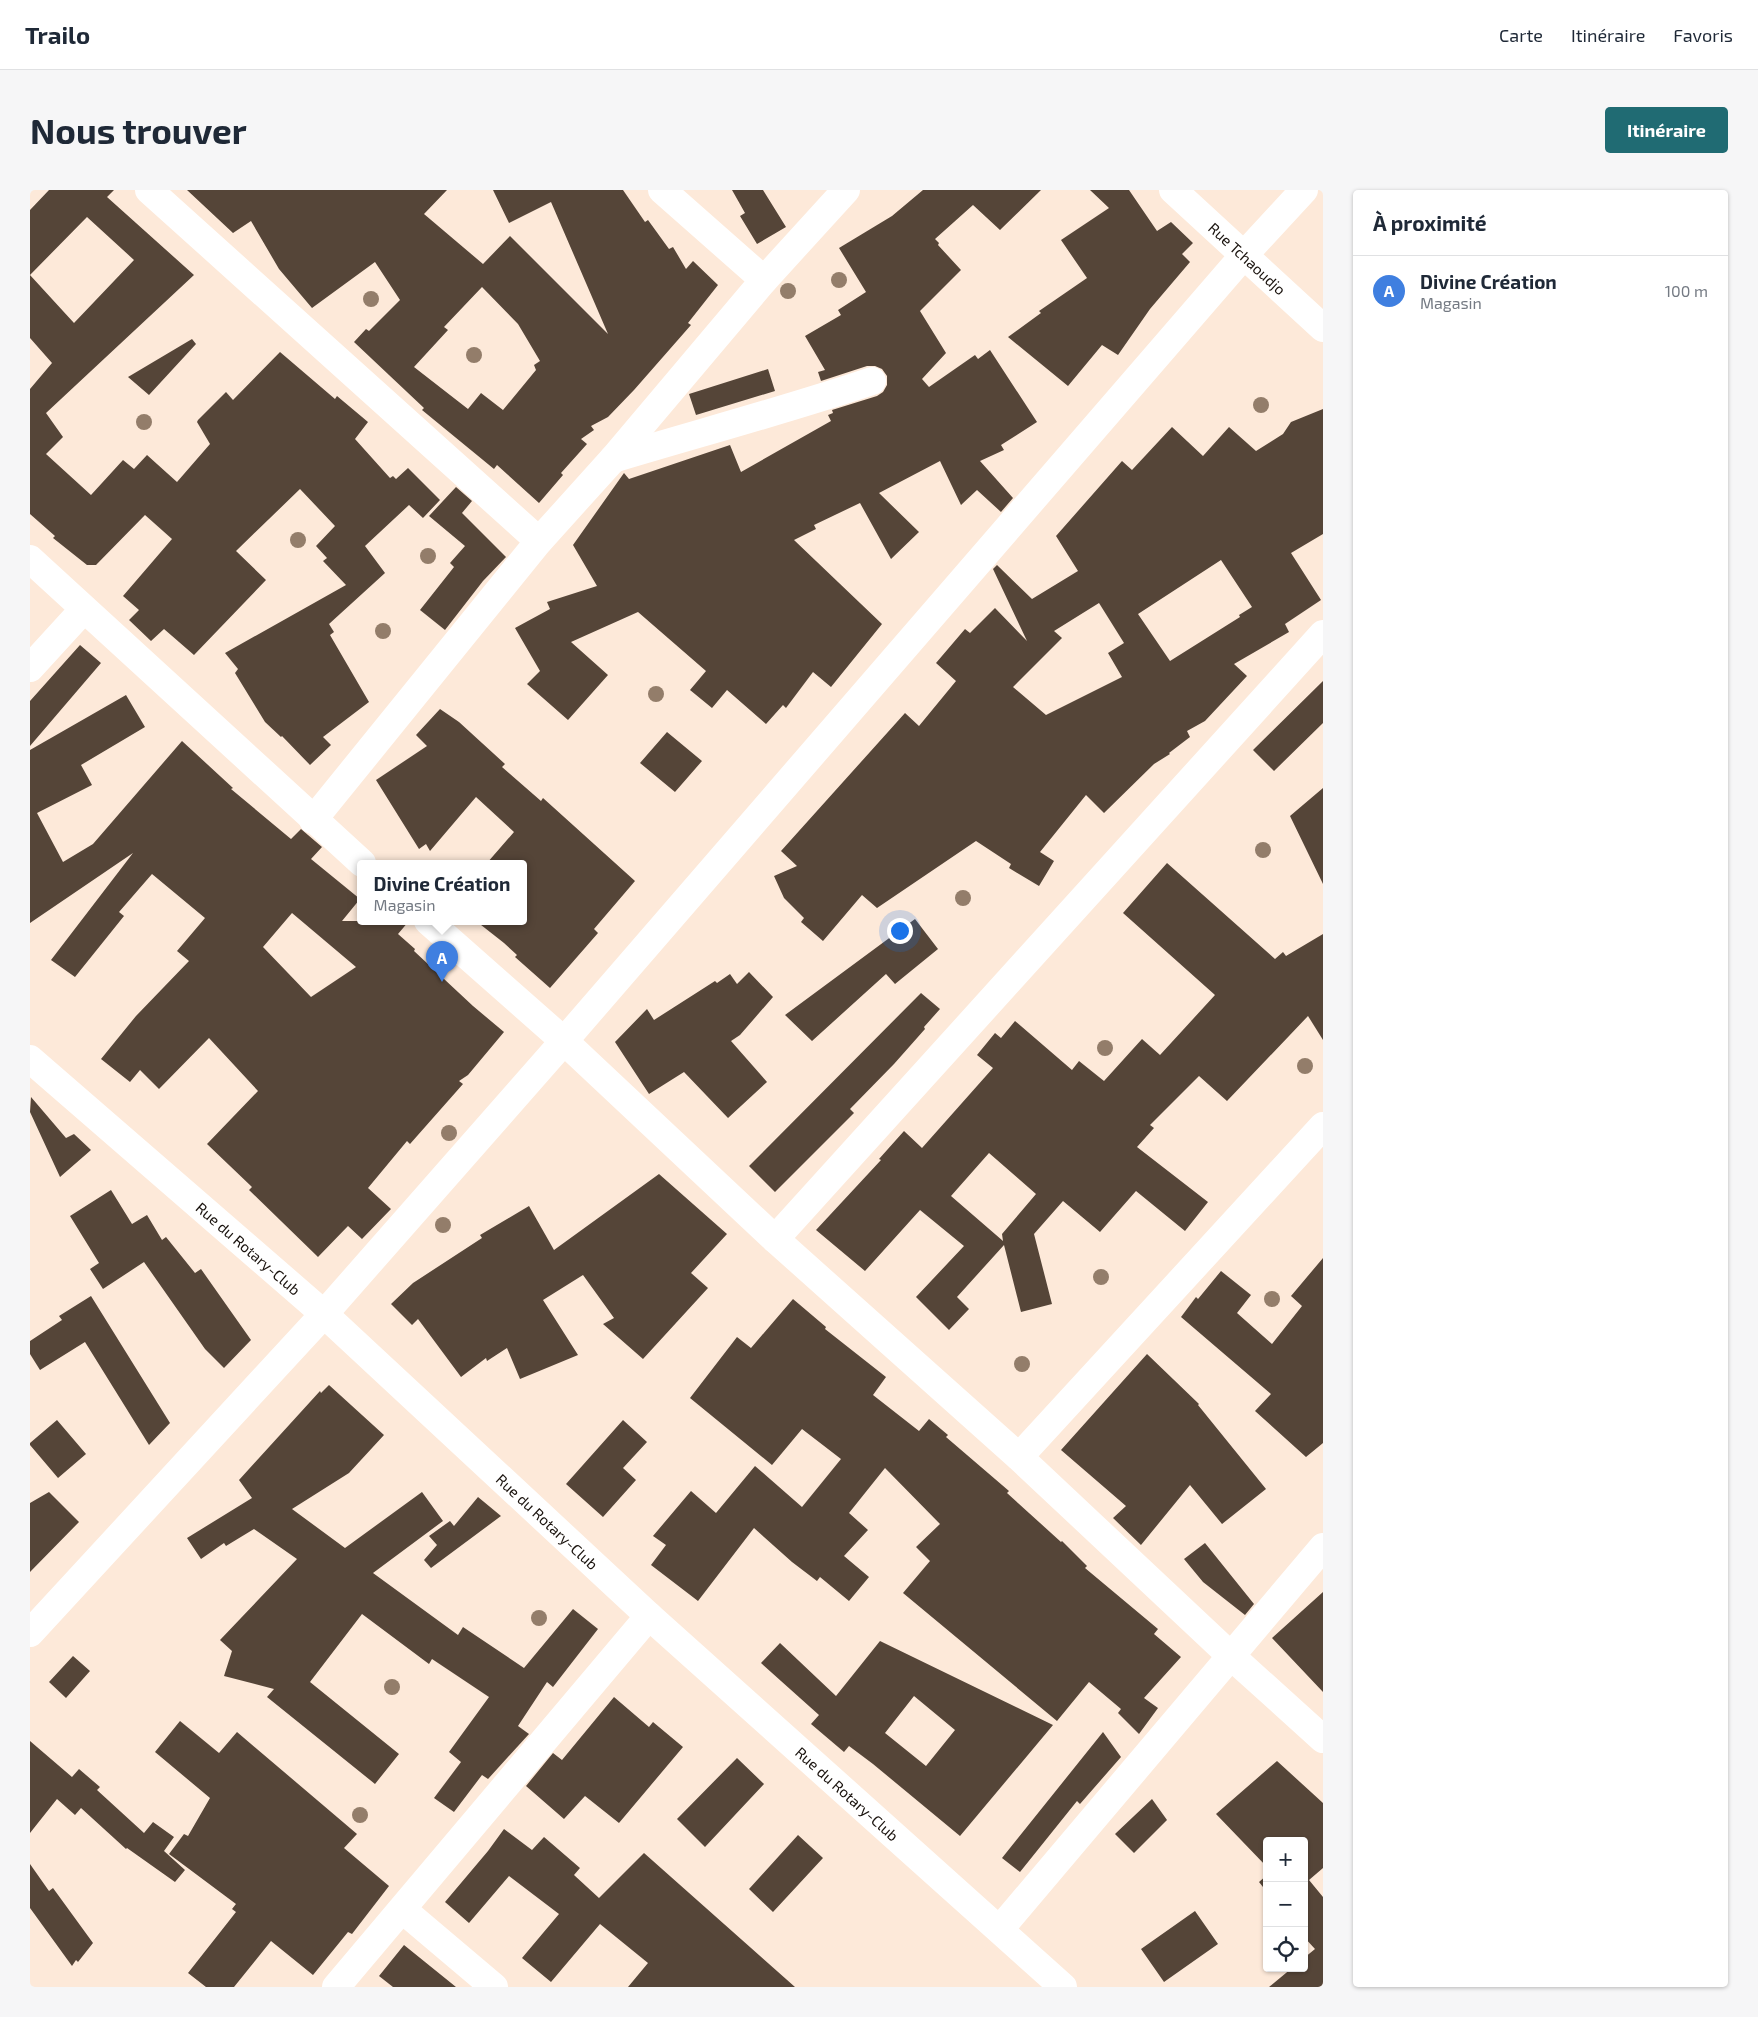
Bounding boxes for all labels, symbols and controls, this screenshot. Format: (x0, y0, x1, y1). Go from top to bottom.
text: Trailo (25, 20, 90, 49)
text: Carte (1499, 24, 1543, 46)
text: Itinéraire (1571, 24, 1645, 46)
text: Favoris (1673, 24, 1733, 46)
button: Itinéraire (1605, 107, 1728, 153)
text: Nous trouver (30, 109, 247, 151)
text: À proximité (1373, 210, 1487, 235)
street label: Rue Tchaoudjo (1205, 218, 1290, 298)
text: Divine Création (1420, 270, 1557, 293)
text: A (1384, 281, 1394, 300)
text: 100 m (1665, 281, 1708, 300)
text: Magasin (1420, 293, 1482, 312)
popup (357, 860, 527, 925)
text: Divine Création (374, 872, 510, 895)
text: Magasin (374, 895, 435, 914)
your location (887, 918, 913, 944)
pin: A (426, 941, 458, 982)
street label: Rue du Rotary-Club (192, 1198, 304, 1299)
street label: Rue du Rotary-Club (493, 1470, 602, 1573)
street label: Rue du Rotary-Club (792, 1743, 903, 1844)
map controls (1263, 1837, 1308, 1972)
button: + (1263, 1837, 1308, 1882)
button: − (1263, 1882, 1308, 1927)
button: locate (1263, 1927, 1308, 1972)

